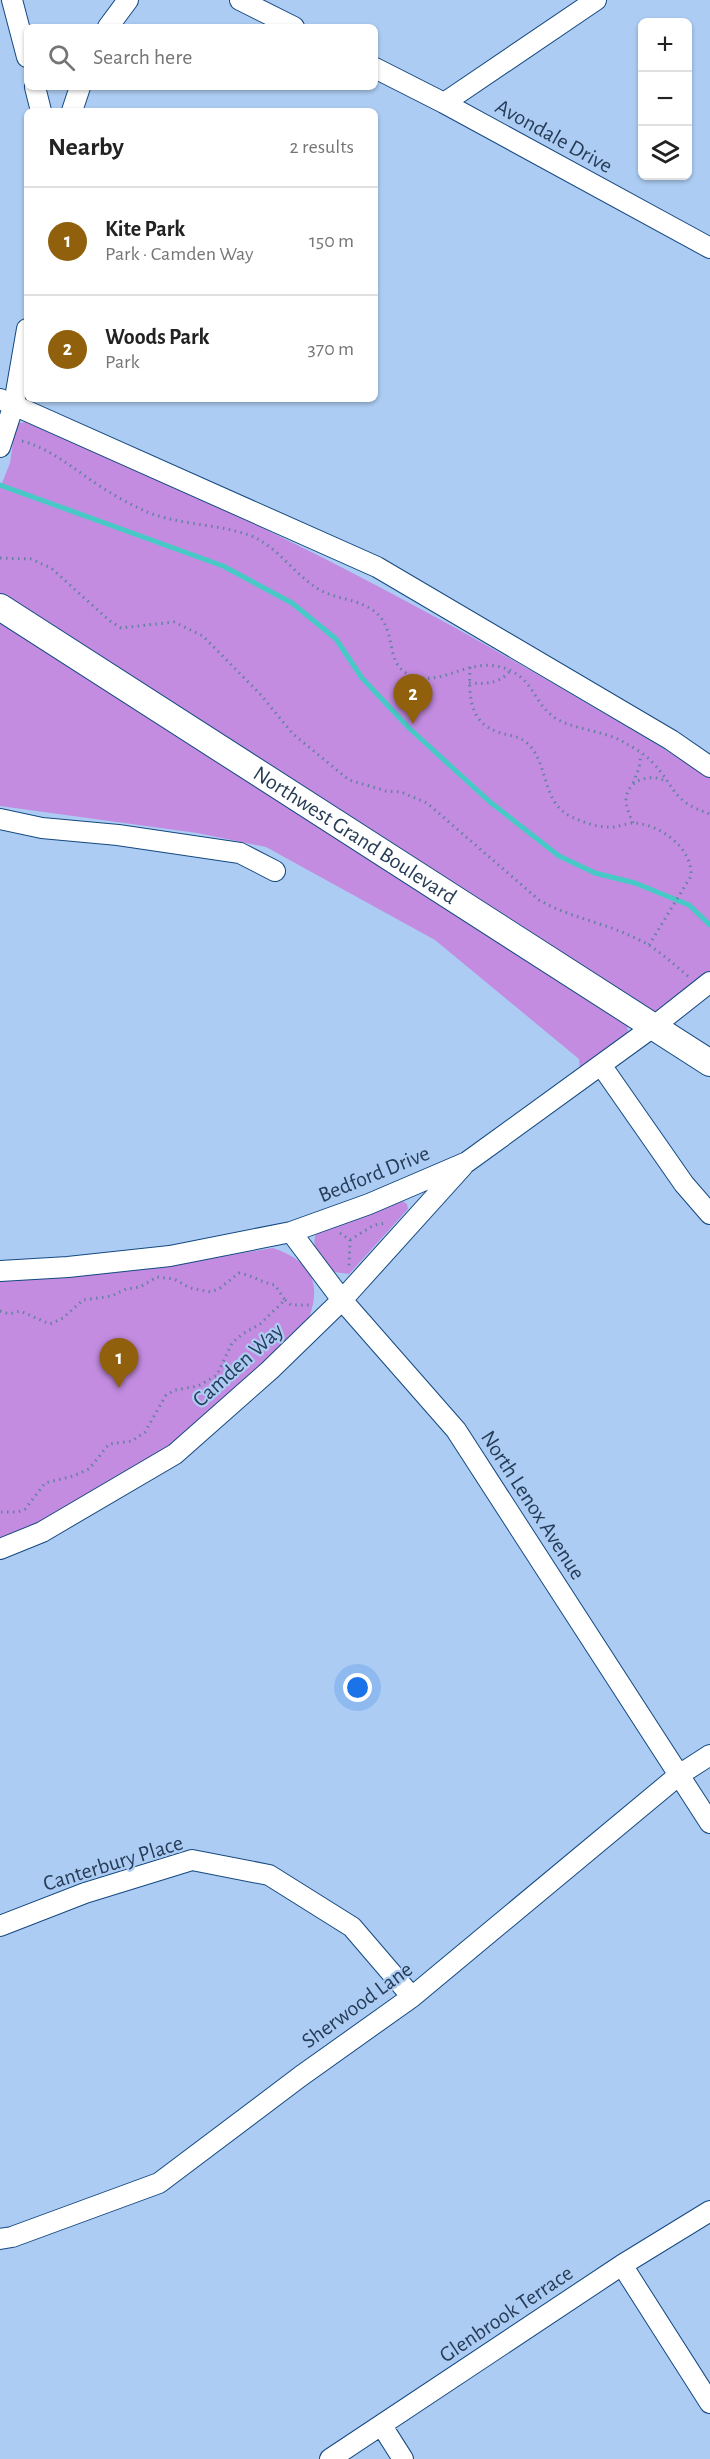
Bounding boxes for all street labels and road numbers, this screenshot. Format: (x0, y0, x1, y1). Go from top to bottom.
street label: Avondale Drive (492, 95, 616, 177)
street label: Northwest Grand Boulevard (250, 762, 461, 908)
street label: Bedford Drive (315, 1142, 433, 1206)
street label: Camden Way (189, 1319, 288, 1411)
street label: North Lenox Avenue (477, 1427, 589, 1583)
street label: Canterbury Place (40, 1831, 186, 1895)
street label: Sherwood Lane (298, 1958, 416, 2052)
street label: Glenbrook Terrace (435, 2261, 577, 2367)

